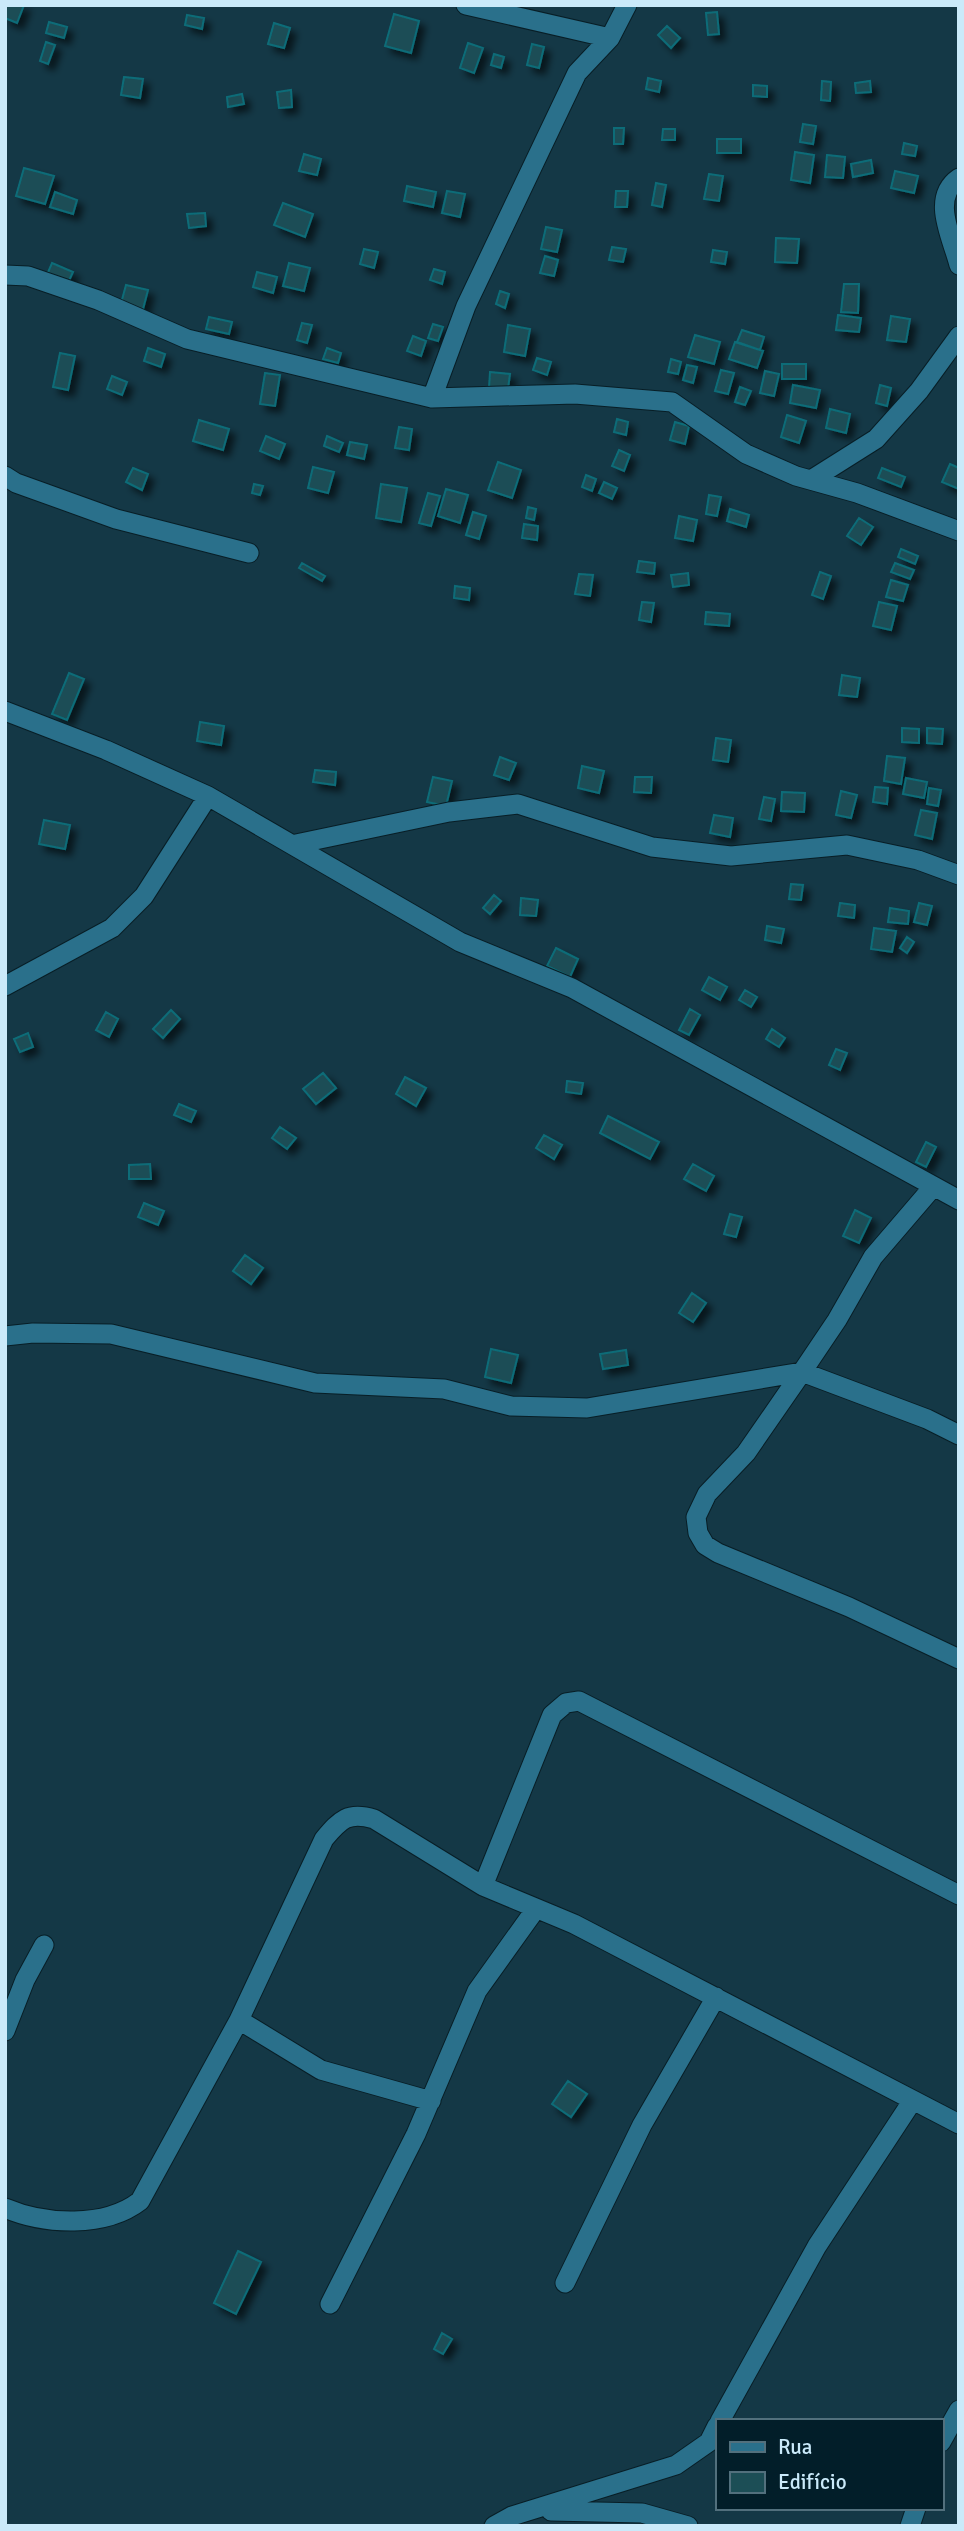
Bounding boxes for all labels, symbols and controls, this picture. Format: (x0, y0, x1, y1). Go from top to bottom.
legend (716, 2419, 943, 2510)
text: Rua (778, 2434, 812, 2460)
text: Edifício (778, 2469, 847, 2495)

